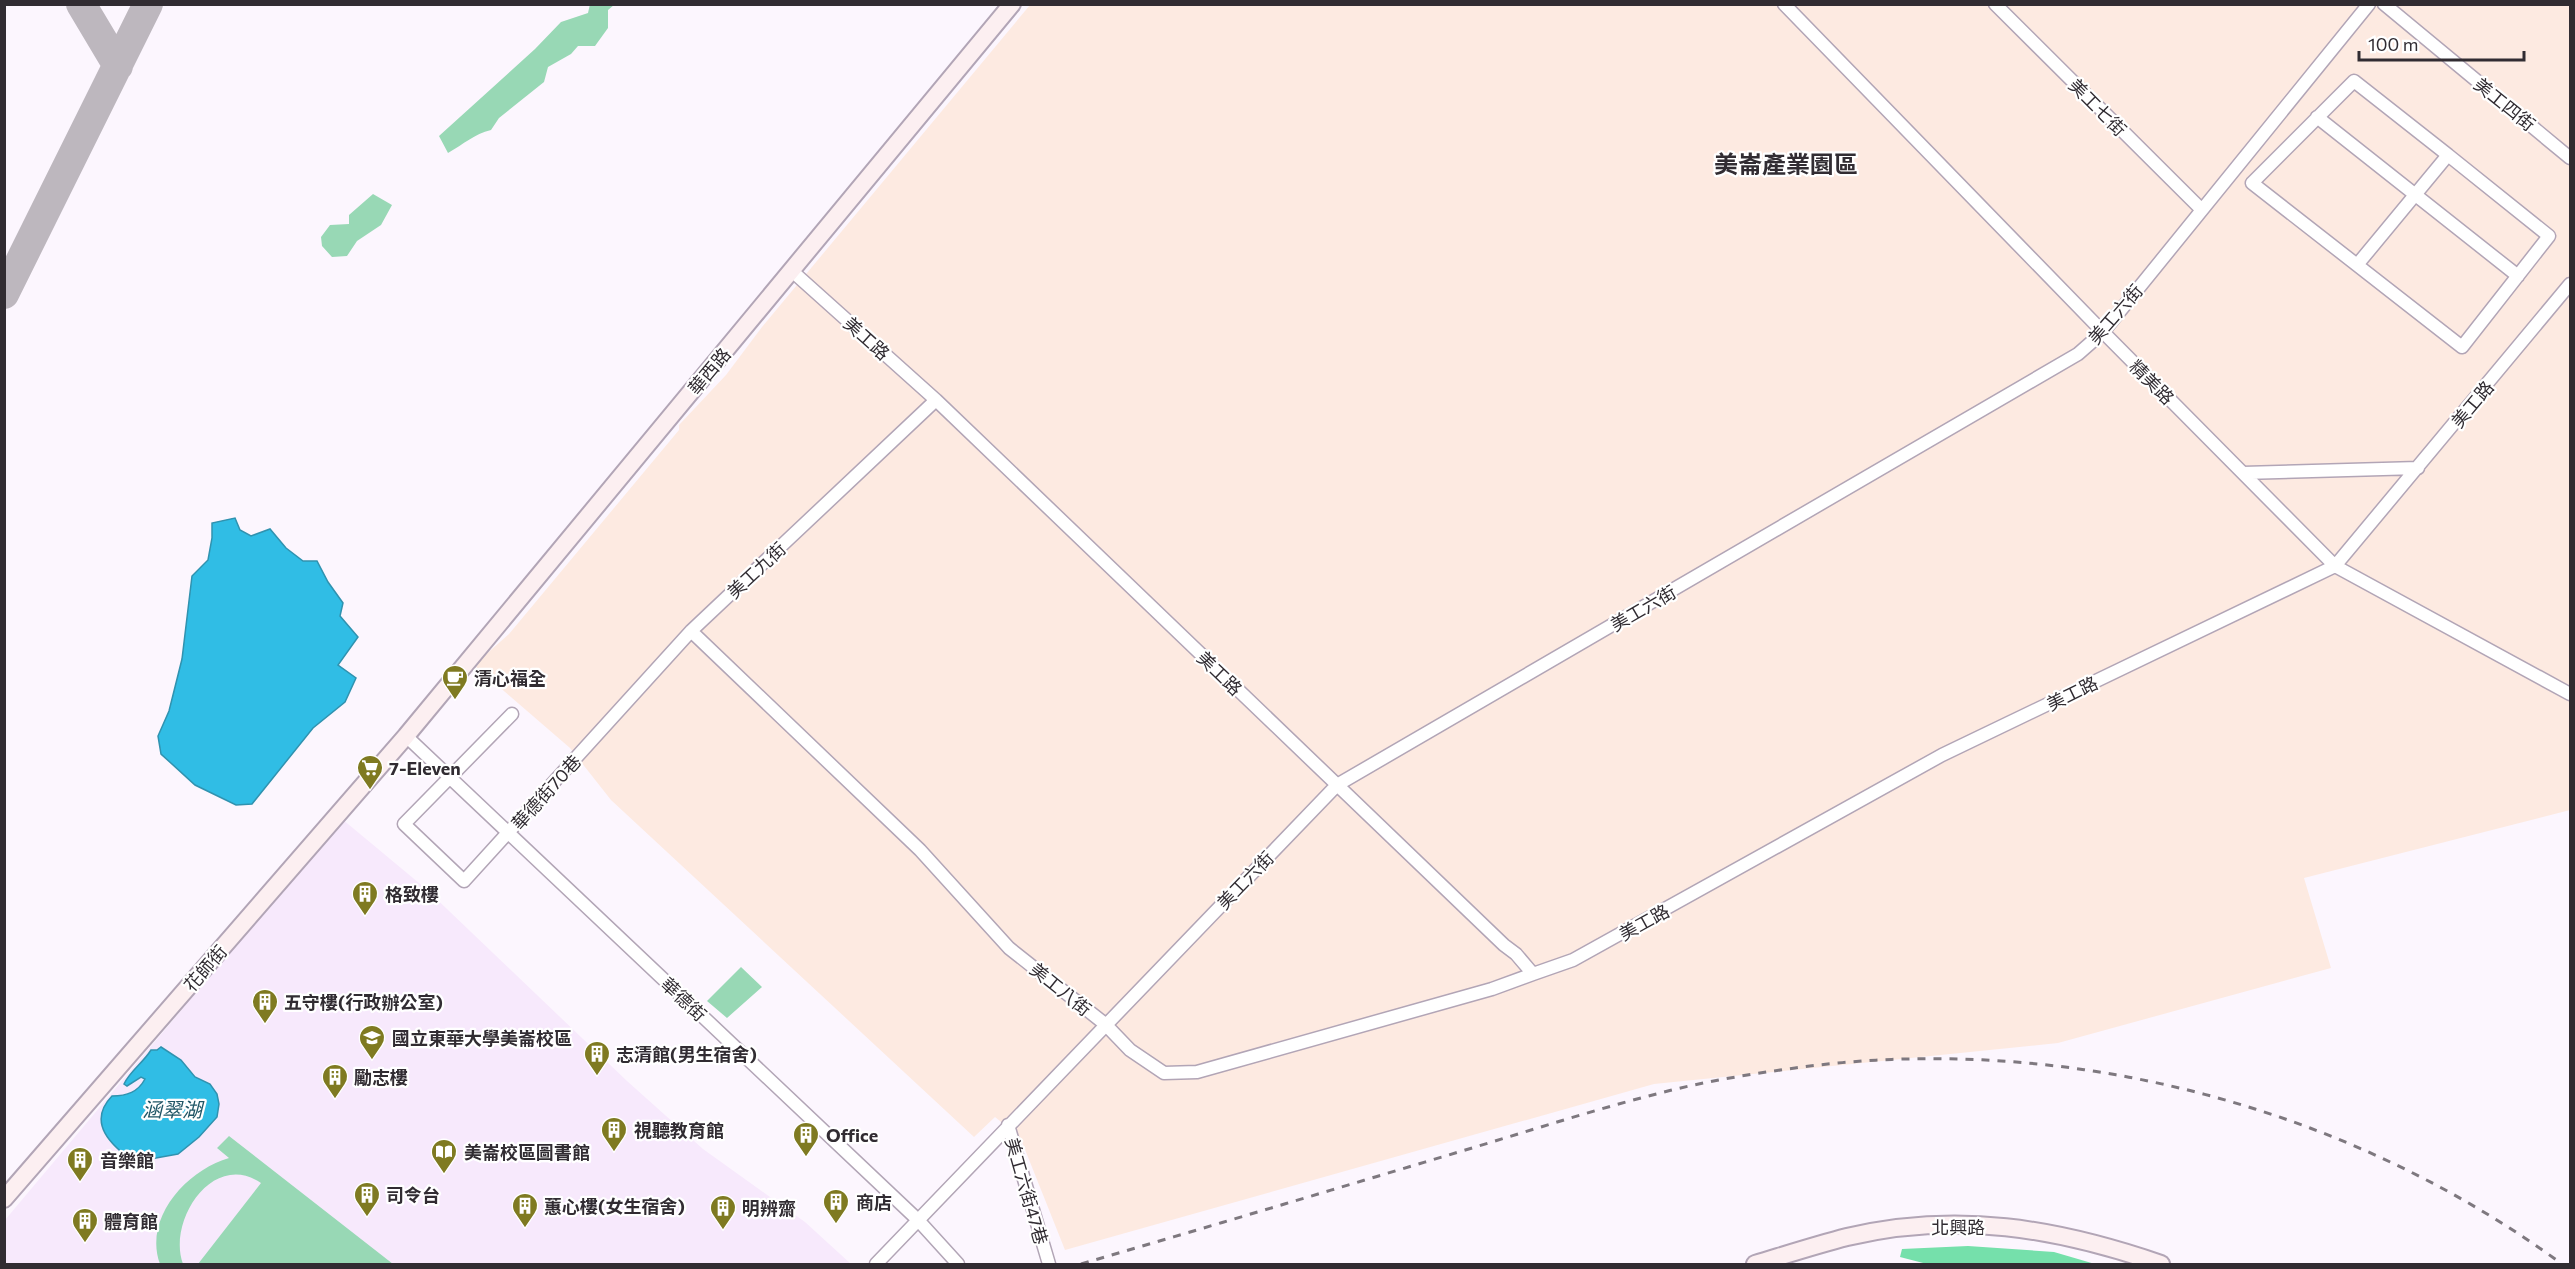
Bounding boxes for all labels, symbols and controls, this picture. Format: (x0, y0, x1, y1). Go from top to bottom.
scale bar (2359, 24, 2524, 62)
text: 100 m (2368, 33, 2418, 55)
street label: 美工四街 (2470, 73, 2540, 135)
street label: 美工七街 (2065, 74, 2131, 140)
district label: 美崙產業園區 (1714, 149, 1858, 178)
street label: 美工六街 (2083, 280, 2147, 348)
street label: 美工路 (840, 312, 894, 364)
street label: 華西路 (683, 343, 735, 399)
street label: 精美路 (2125, 355, 2179, 409)
street label: 美工路 (2446, 376, 2498, 432)
street label: 美工九街 (722, 537, 790, 603)
street label: 美工六街 (1606, 580, 1680, 636)
street label: 美工路 (1193, 646, 1247, 700)
cafe icon: 清心福全 (440, 663, 470, 701)
place label: 清心福全 (474, 667, 546, 689)
street label: 美工路 (2043, 671, 2101, 715)
street label: 華德街70巷 (507, 750, 585, 834)
supermarket icon: 7-Eleven (355, 753, 385, 791)
place label: 7-Eleven (389, 757, 461, 779)
street label: 美工六街 (1212, 846, 1278, 914)
building icon: 格致樓 (350, 879, 380, 917)
place label: 格致樓 (385, 883, 439, 905)
street label: 美工路 (1615, 899, 1673, 945)
street label: 花師街 (179, 940, 231, 996)
street label: 美工八街 (1026, 958, 1096, 1020)
street label: 華德街 (657, 973, 711, 1025)
building icon: 五守樓(行政辦公室) (250, 987, 280, 1025)
place label: 五守樓(行政辦公室) (284, 991, 443, 1013)
school or university icon: 國立東華大學美崙校區 (357, 1023, 387, 1061)
place label: 國立東華大學美崙校區 (392, 1027, 572, 1049)
building icon: 志清館(男生宿舍) (582, 1039, 612, 1077)
place label: 志清館(男生宿舍) (616, 1043, 757, 1065)
building icon: 勵志樓 (320, 1062, 350, 1100)
place label: 勵志樓 (354, 1066, 408, 1088)
water label: 涵翠湖 (142, 1097, 205, 1121)
building icon: 視聽教育館 (599, 1115, 629, 1153)
place label: 視聽教育館 (634, 1119, 724, 1141)
building icon: Office (791, 1120, 821, 1158)
place label: Office (826, 1124, 878, 1146)
street label: 美工六街47巷 (1001, 1135, 1053, 1247)
library icon: 美崙校區圖書館 (429, 1137, 459, 1175)
place label: 美崙校區圖書館 (464, 1141, 590, 1163)
building icon: 音樂館 (65, 1145, 95, 1183)
place label: 音樂館 (100, 1149, 154, 1171)
building icon: 司令台 (352, 1180, 382, 1218)
place label: 司令台 (386, 1184, 440, 1206)
building icon: 商店 (821, 1187, 851, 1225)
building icon: 蕙心樓(女生宿舍) (510, 1191, 540, 1229)
place label: 商店 (856, 1191, 892, 1213)
building icon: 明辨齋 (708, 1193, 738, 1231)
place label: 蕙心樓(女生宿舍) (544, 1195, 685, 1217)
place label: 明辨齋 (742, 1197, 796, 1219)
building icon: 體育館 (70, 1206, 100, 1244)
place label: 體育館 (104, 1210, 158, 1232)
street label: 北興路 (1931, 1216, 1985, 1238)

